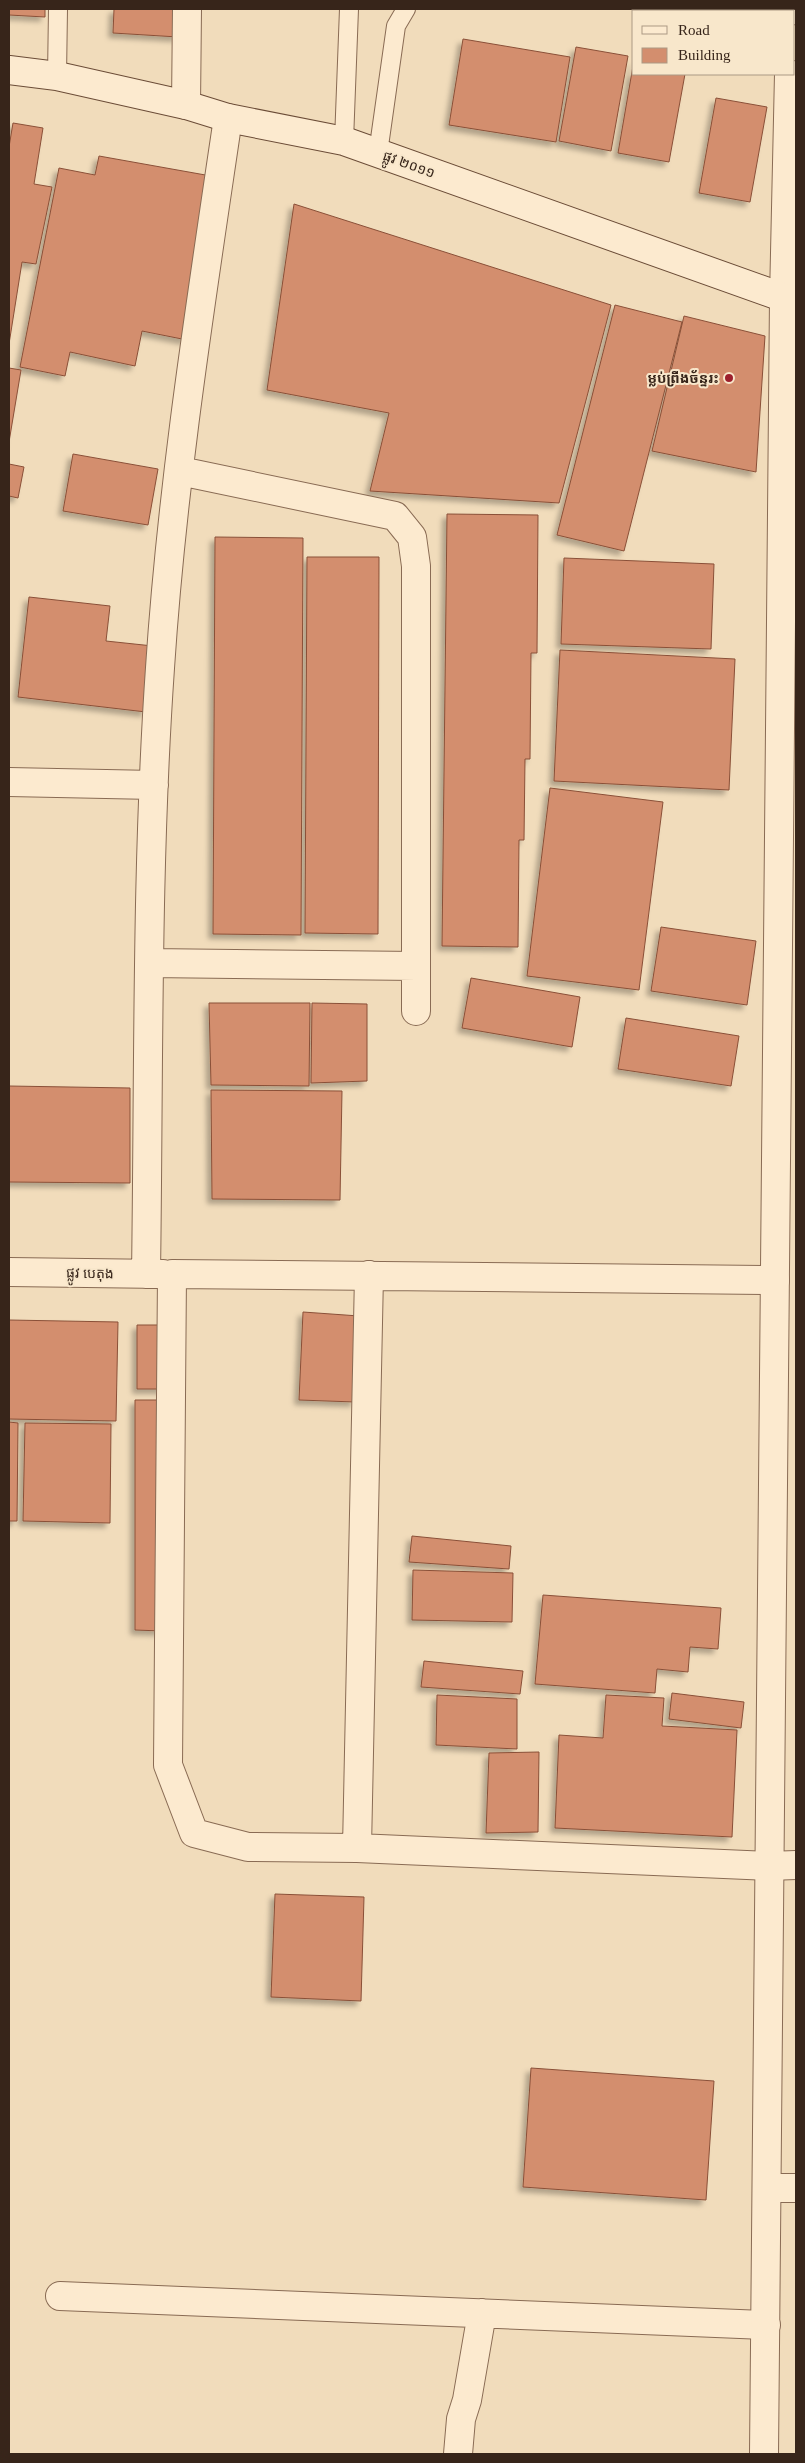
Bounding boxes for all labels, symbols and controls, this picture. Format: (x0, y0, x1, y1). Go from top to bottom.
legend (632, 10, 795, 75)
text: Road (678, 22, 710, 38)
text: Building (678, 47, 731, 63)
street label: ផ្លូវ ២០១១ (379, 148, 437, 185)
place label: ម្លប់ព្រីងច័ន្ទរះ (647, 370, 719, 387)
marker: ម្លប់ព្រីងច័ន្ទរះ (723, 372, 735, 384)
street label: ផ្លូវ បេតុង (66, 1266, 114, 1286)

